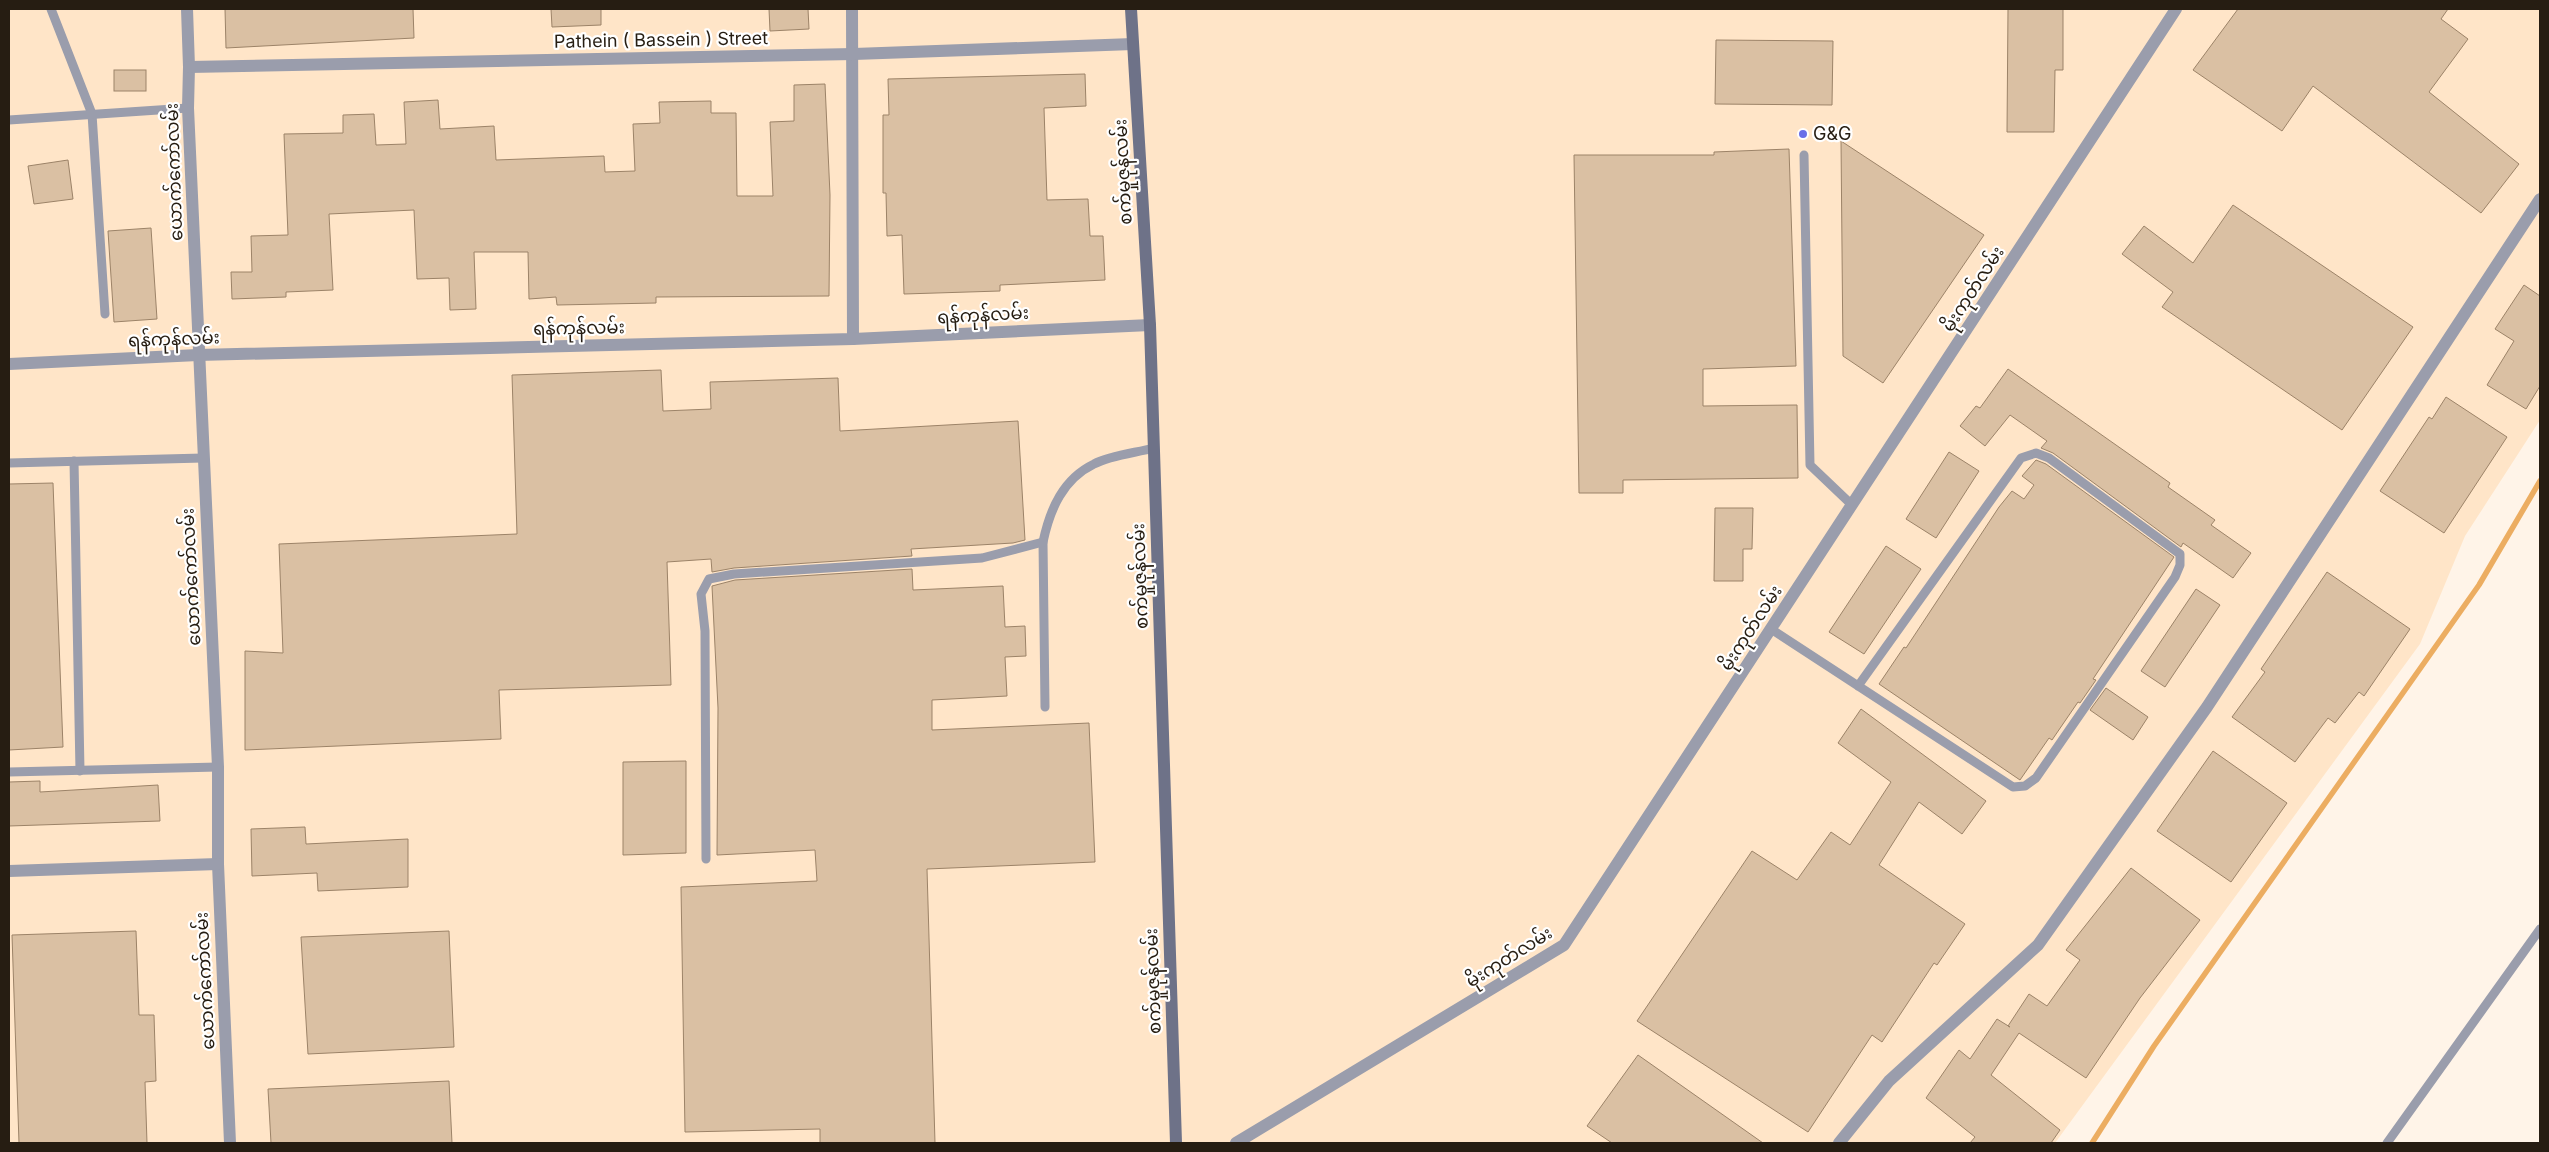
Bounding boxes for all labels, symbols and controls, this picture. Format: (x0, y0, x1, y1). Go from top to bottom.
street label: Pathein ( Bassein ) Street (554, 27, 768, 52)
street label: ယောက်ကော်လမ်း (159, 103, 186, 241)
street label: စက်မှုဇုန်လမ်း (1107, 118, 1141, 225)
place label: G&G (1813, 123, 1851, 144)
marker: G&G (1797, 128, 1809, 140)
street label: မိုးကုတ်လမ်း (1935, 240, 2012, 338)
street label: ရန်ကုန်လမ်း (936, 300, 1030, 332)
street label: ရန်ကုန်လမ်း (533, 314, 625, 344)
street label: ရန်ကုန်လမ်း (128, 324, 220, 356)
street label: ယောက်ကော်လမ်း (174, 508, 205, 647)
street label: စက်မှုဇုန်လမ်း (1125, 523, 1157, 629)
street label: မိုးကုတ်လမ်း (1713, 579, 1790, 677)
street label: ယောက်ကော်လမ်း (188, 912, 219, 1051)
street label: မိုးကုတ်လမ်း (1460, 919, 1558, 996)
street label: စက်မှုဇုန်လမ်း (1138, 928, 1170, 1034)

